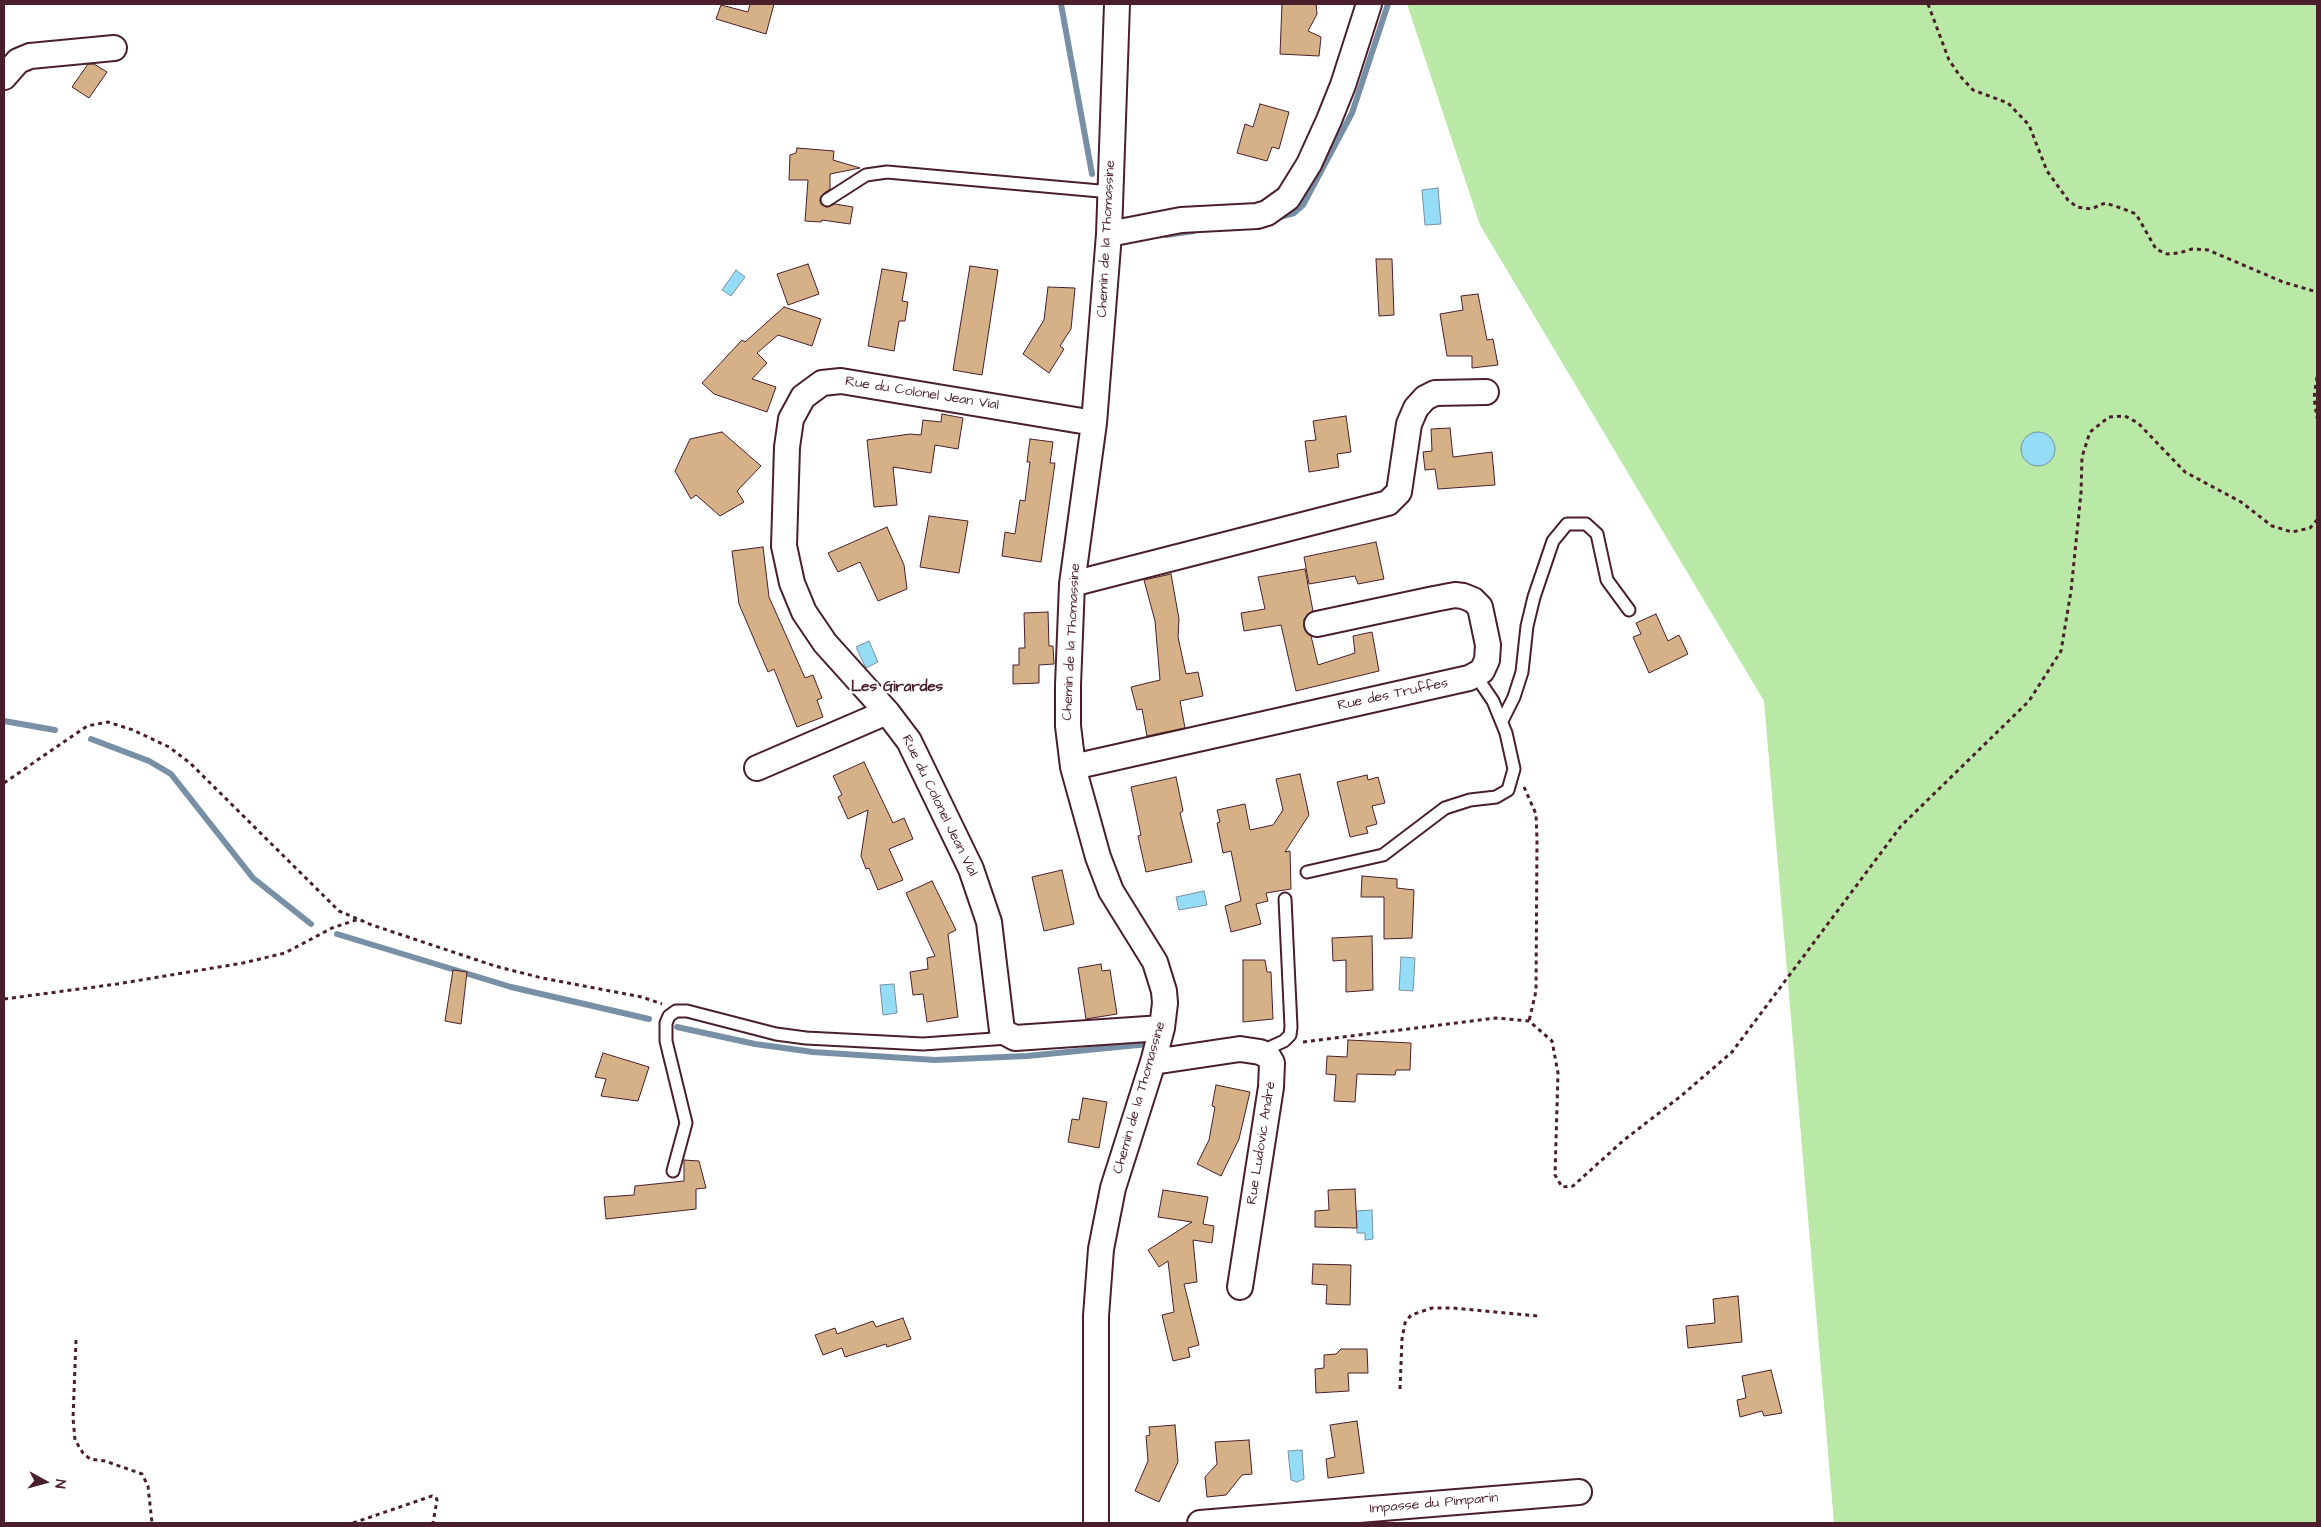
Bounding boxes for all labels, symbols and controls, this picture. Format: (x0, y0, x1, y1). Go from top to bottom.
street label: Chemin de la Thomassine (1094, 160, 1120, 318)
street label: Rue du Colonel Jean Vial (844, 374, 1000, 414)
street label: Chemin de la Thomassine (1059, 563, 1085, 721)
street label: Rue des Truffes (1336, 675, 1450, 715)
district label: Les Girardes (851, 679, 943, 697)
street label: Rue du Colonel Jean Vial (897, 733, 981, 879)
street label: Chemin de la Thomassine (1110, 1020, 1170, 1176)
street label: Rue Ludovic André (1244, 1080, 1280, 1206)
north arrow (20, 1457, 70, 1507)
text: N (49, 1478, 70, 1489)
street label: Impasse du Pimparin (1369, 1490, 1499, 1518)

